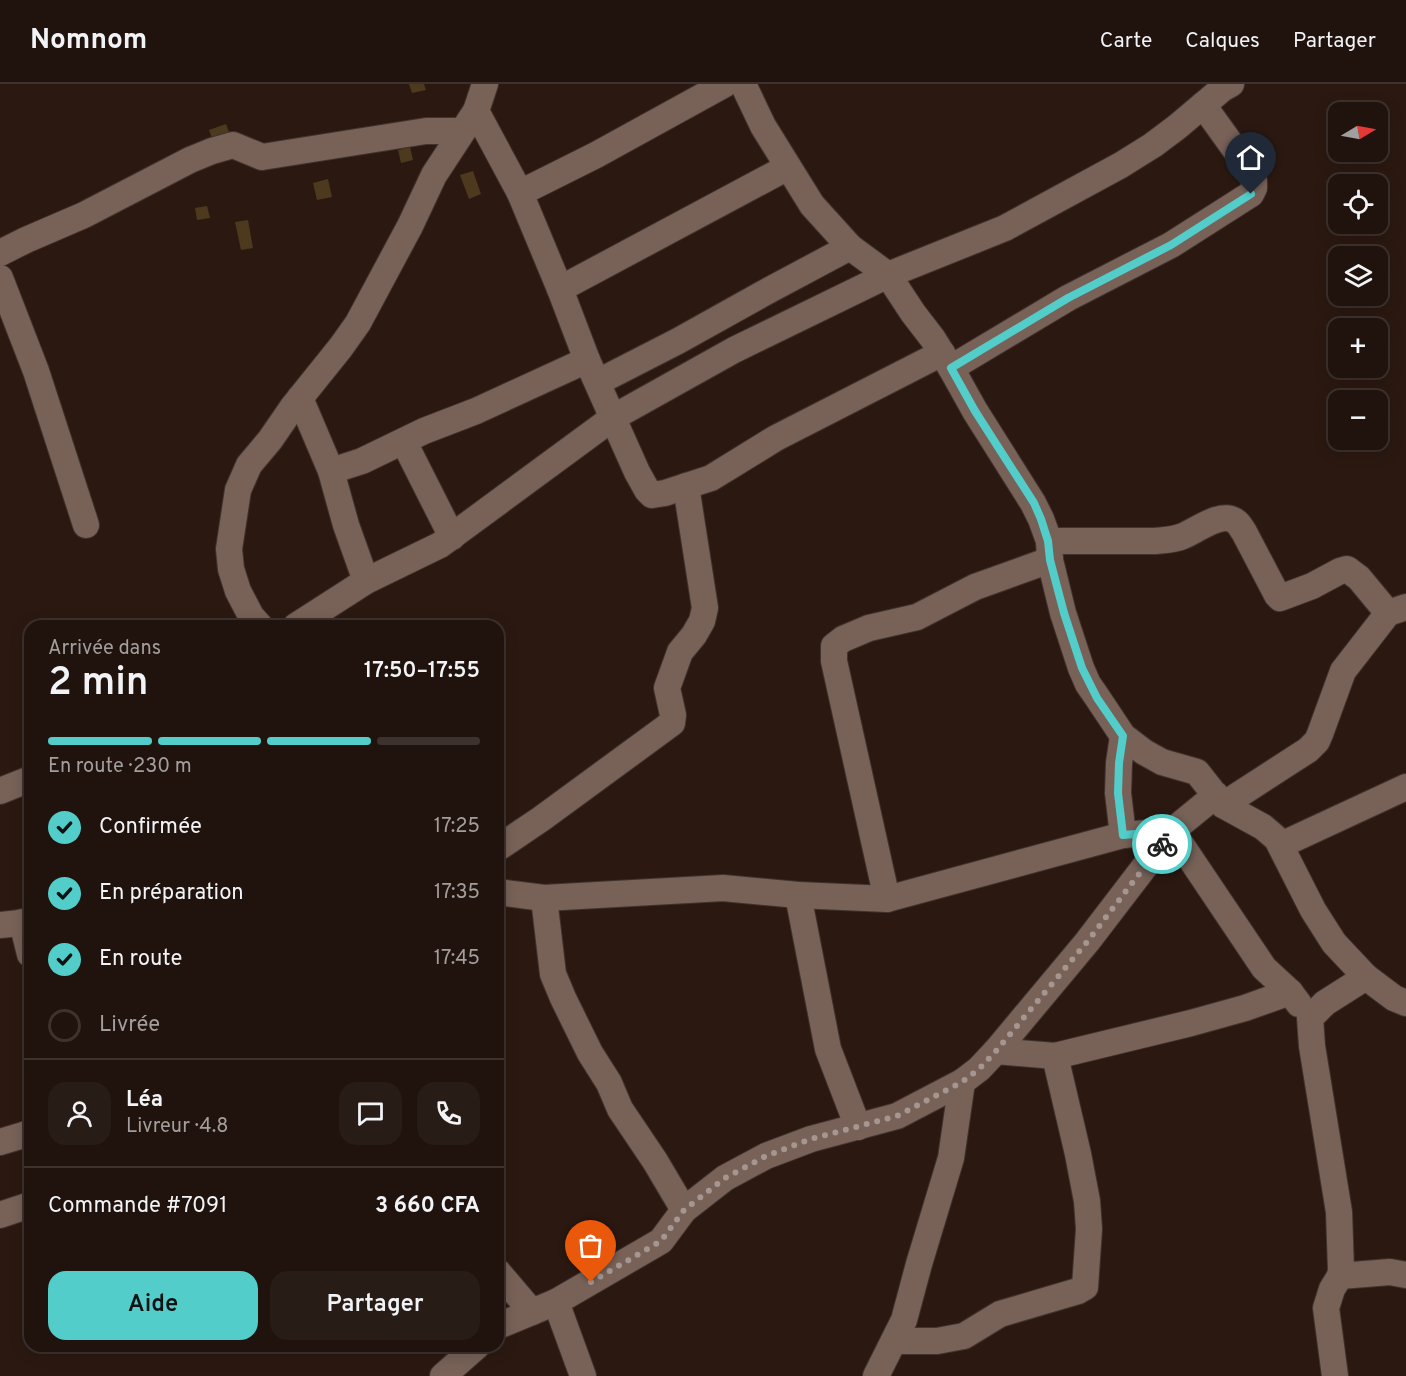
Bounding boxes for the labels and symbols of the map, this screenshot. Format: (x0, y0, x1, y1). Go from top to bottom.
north arrow (1328, 102, 1388, 162)
pin (1225, 132, 1276, 194)
courier (1132, 814, 1192, 874)
pin (565, 1220, 616, 1282)

